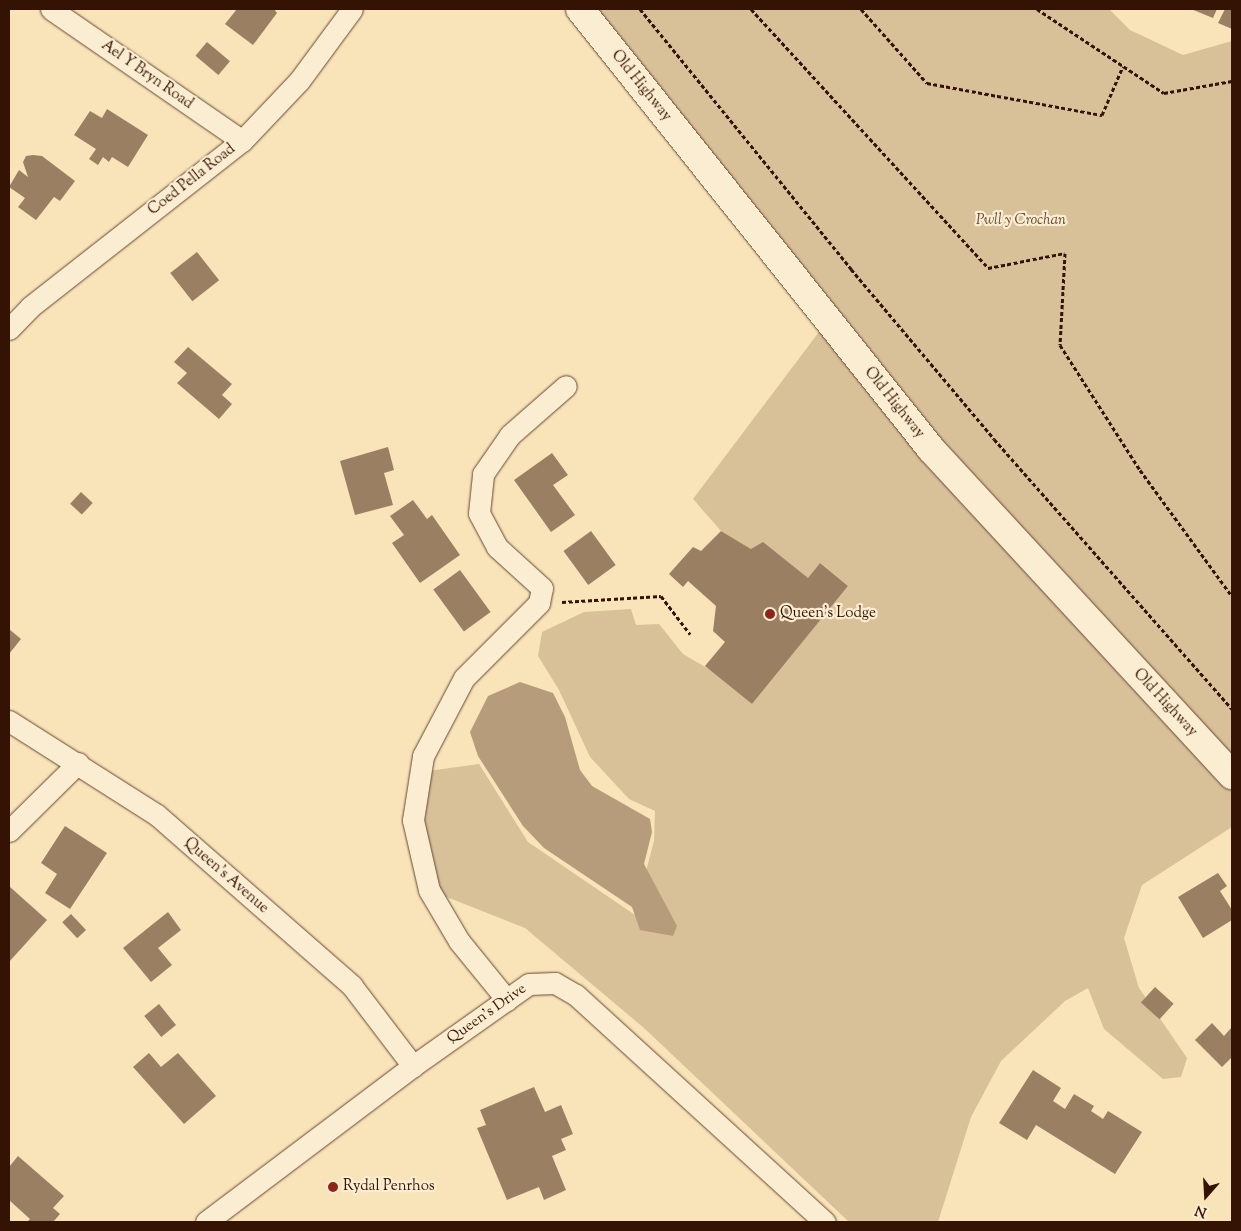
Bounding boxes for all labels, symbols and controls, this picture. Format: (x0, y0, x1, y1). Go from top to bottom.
street label: Ael Y Bryn Road (98, 37, 196, 113)
street label: Old Highway (607, 47, 675, 125)
street label: Coed Pella Road (145, 140, 239, 220)
park label: Pwll y Crochan (976, 212, 1066, 230)
street label: Old Highway (860, 364, 928, 442)
place label: Queen's Lodge (780, 605, 876, 623)
marker: Queen's Lodge (764, 608, 776, 620)
street label: Old Highway (1129, 665, 1201, 741)
street label: Queen's Avenue (180, 834, 272, 918)
street label: Queen's Drive (444, 980, 530, 1048)
north arrow (1181, 1171, 1231, 1221)
place label: Rydal Penrhos (343, 1178, 435, 1196)
marker: Rydal Penrhos (327, 1181, 339, 1193)
text: N (1193, 1199, 1210, 1221)

